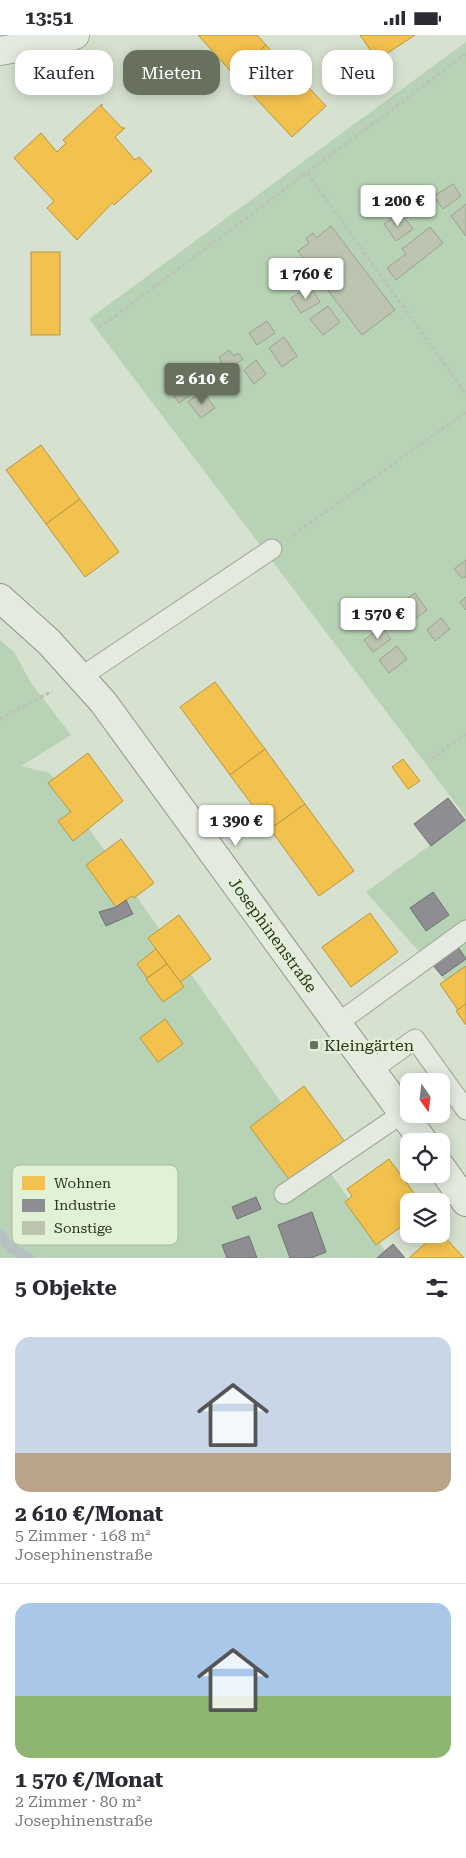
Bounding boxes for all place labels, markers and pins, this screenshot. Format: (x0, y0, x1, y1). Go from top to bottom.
pin: 1 200 € (352, 185, 444, 227)
pin: 1 760 € (260, 257, 352, 300)
pin: 2 610 € (156, 363, 248, 405)
pin: 1 570 € (332, 597, 424, 640)
pin: 1 390 € (190, 805, 282, 847)
place label: Kleingärten (324, 1036, 414, 1055)
marker: Kleingärten (308, 1039, 320, 1051)

